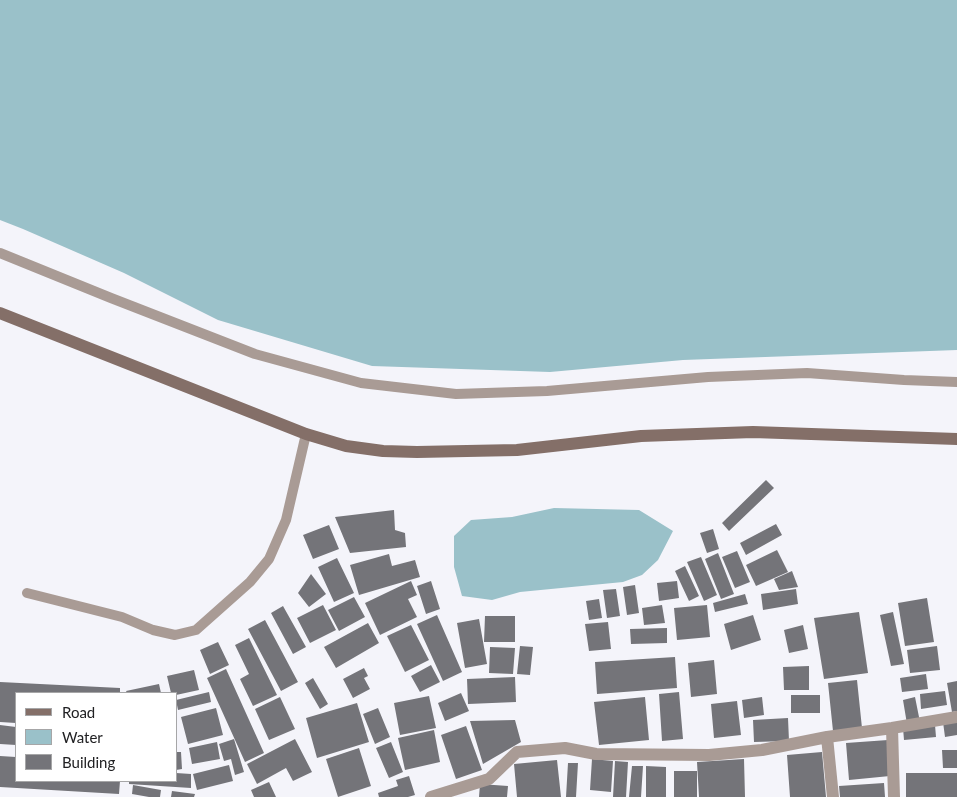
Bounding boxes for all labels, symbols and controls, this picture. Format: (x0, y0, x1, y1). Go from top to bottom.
legend (15, 692, 178, 782)
text: Road (62, 703, 95, 721)
text: Water (62, 728, 103, 746)
text: Building (62, 753, 115, 771)

